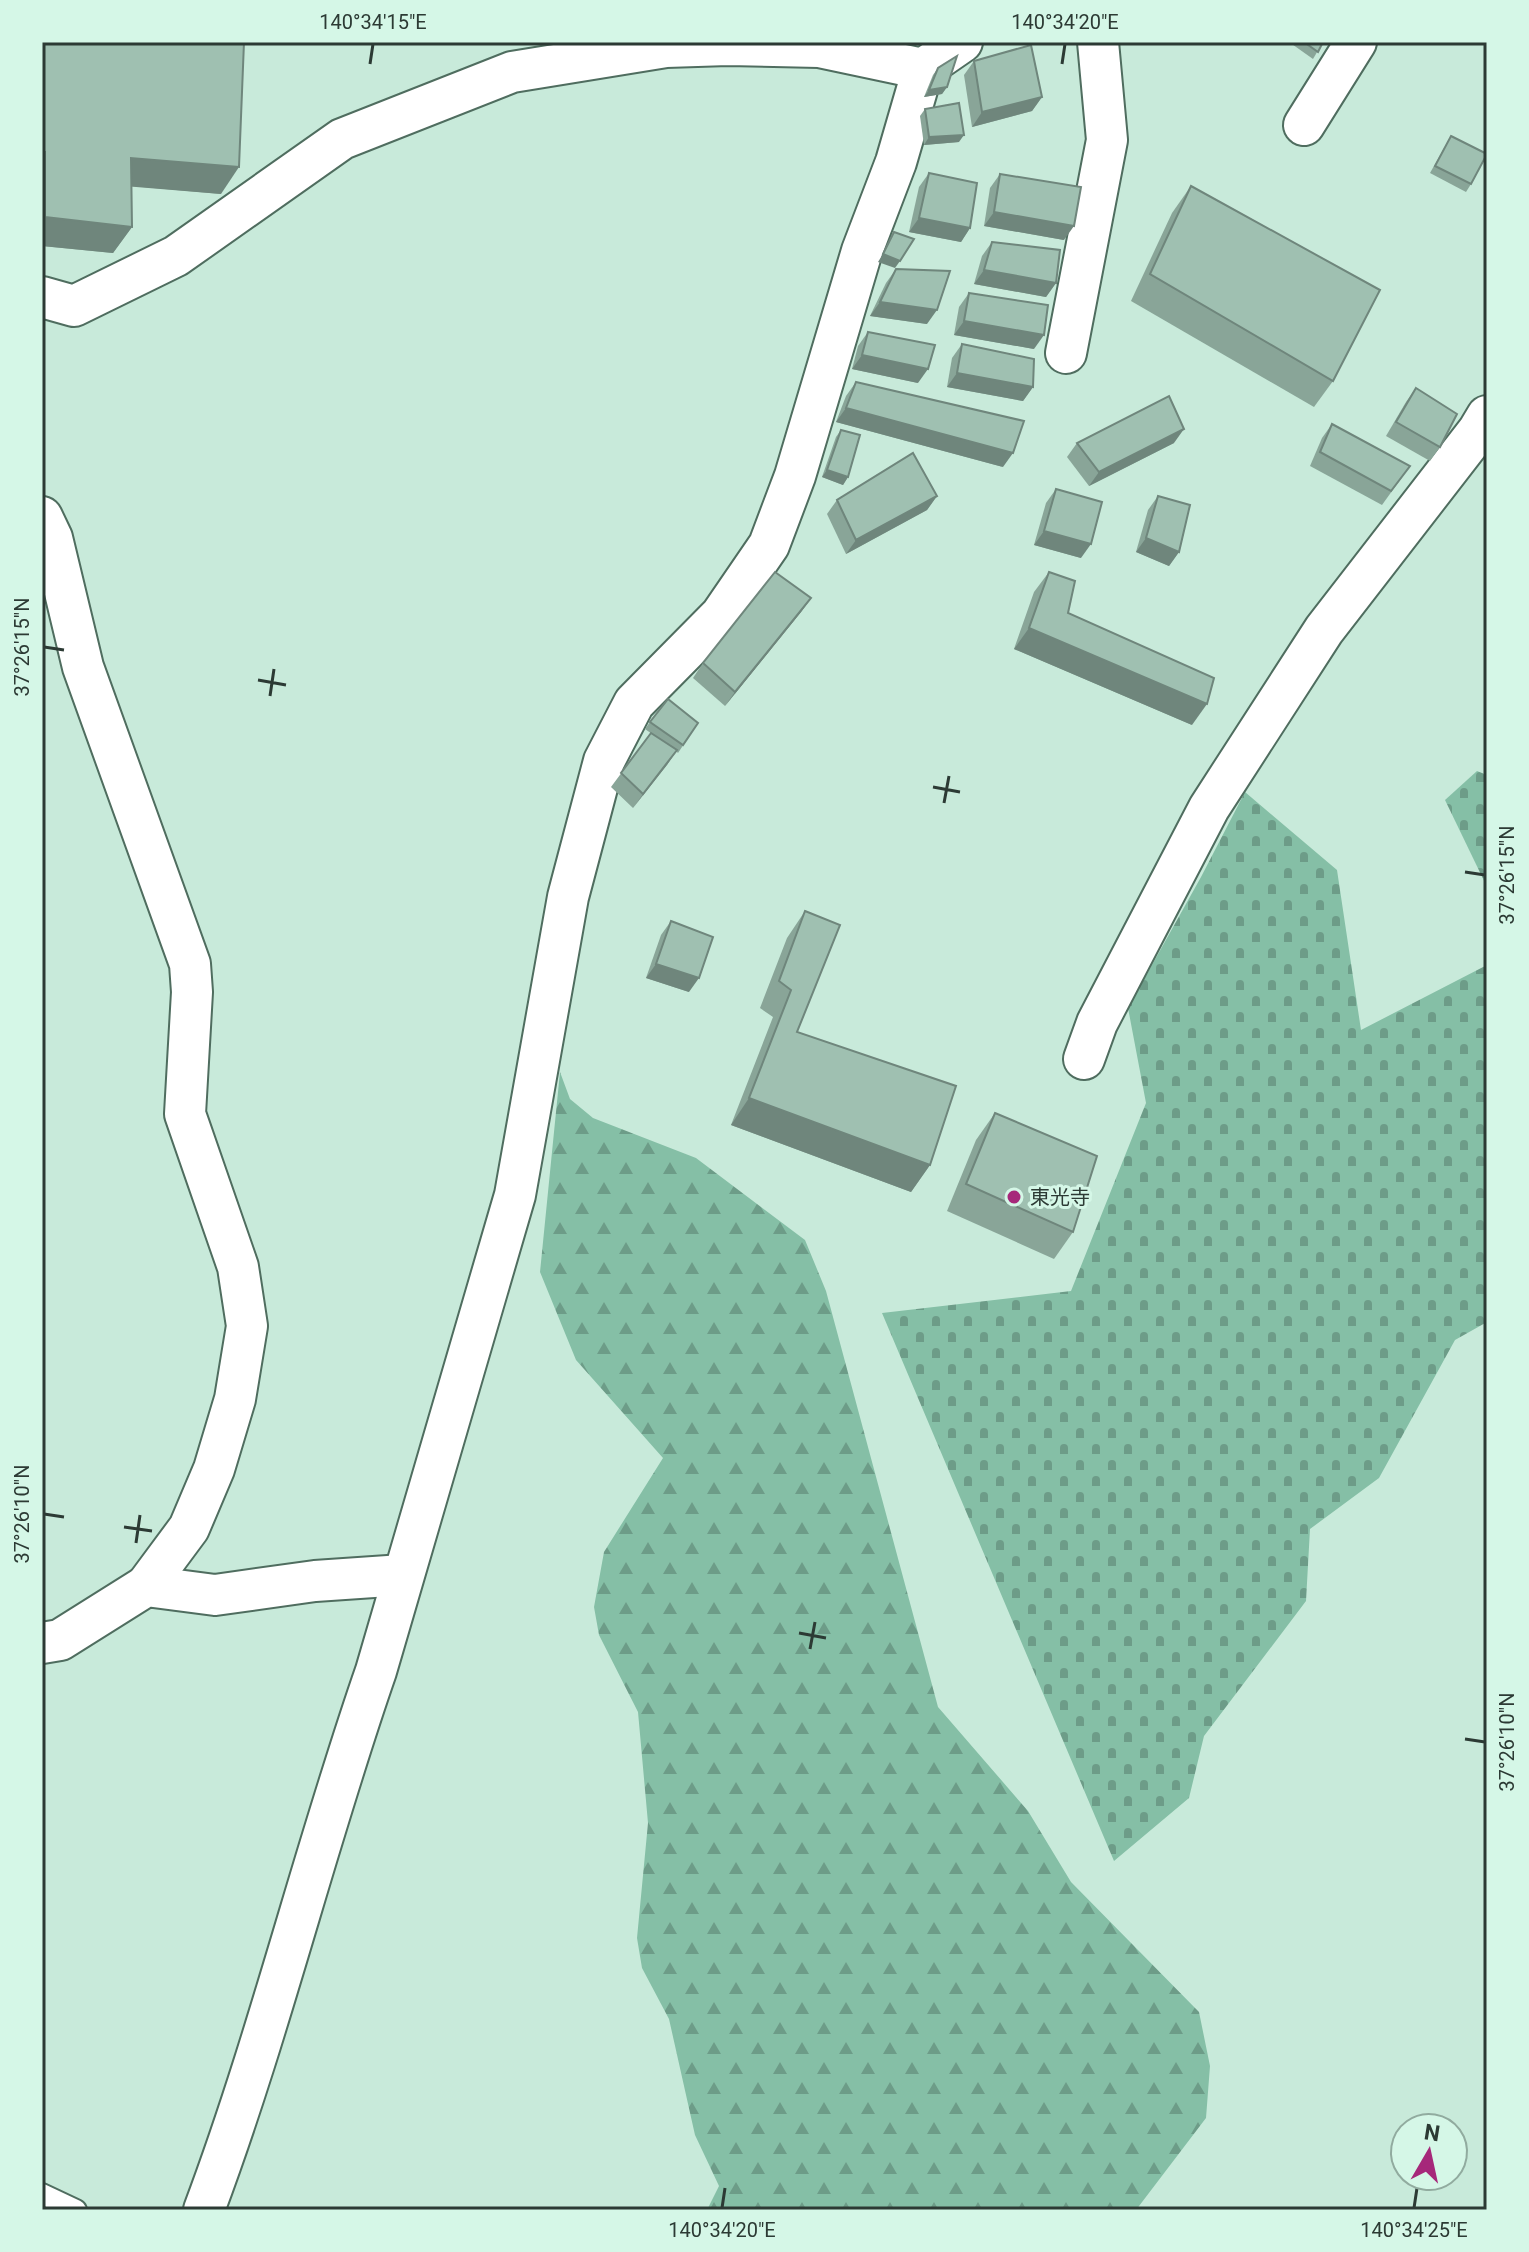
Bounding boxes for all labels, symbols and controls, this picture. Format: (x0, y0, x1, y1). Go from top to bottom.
text: 140°34'15"E (319, 10, 427, 34)
text: 140°34'20"E (1011, 10, 1119, 34)
text: 37°26'15"N (10, 597, 34, 697)
text: 37°26'15"N (1495, 825, 1519, 925)
place label: 東光寺 (1030, 1185, 1090, 1209)
marker: 東光寺 (1005, 1188, 1023, 1206)
text: 37°26'10"N (10, 1464, 34, 1564)
text: 37°26'10"N (1495, 1692, 1519, 1792)
north arrow (1389, 2112, 1469, 2192)
text: N (1422, 2119, 1442, 2146)
text: 140°34'20"E (668, 2218, 776, 2242)
text: 140°34'25"E (1360, 2218, 1468, 2242)

